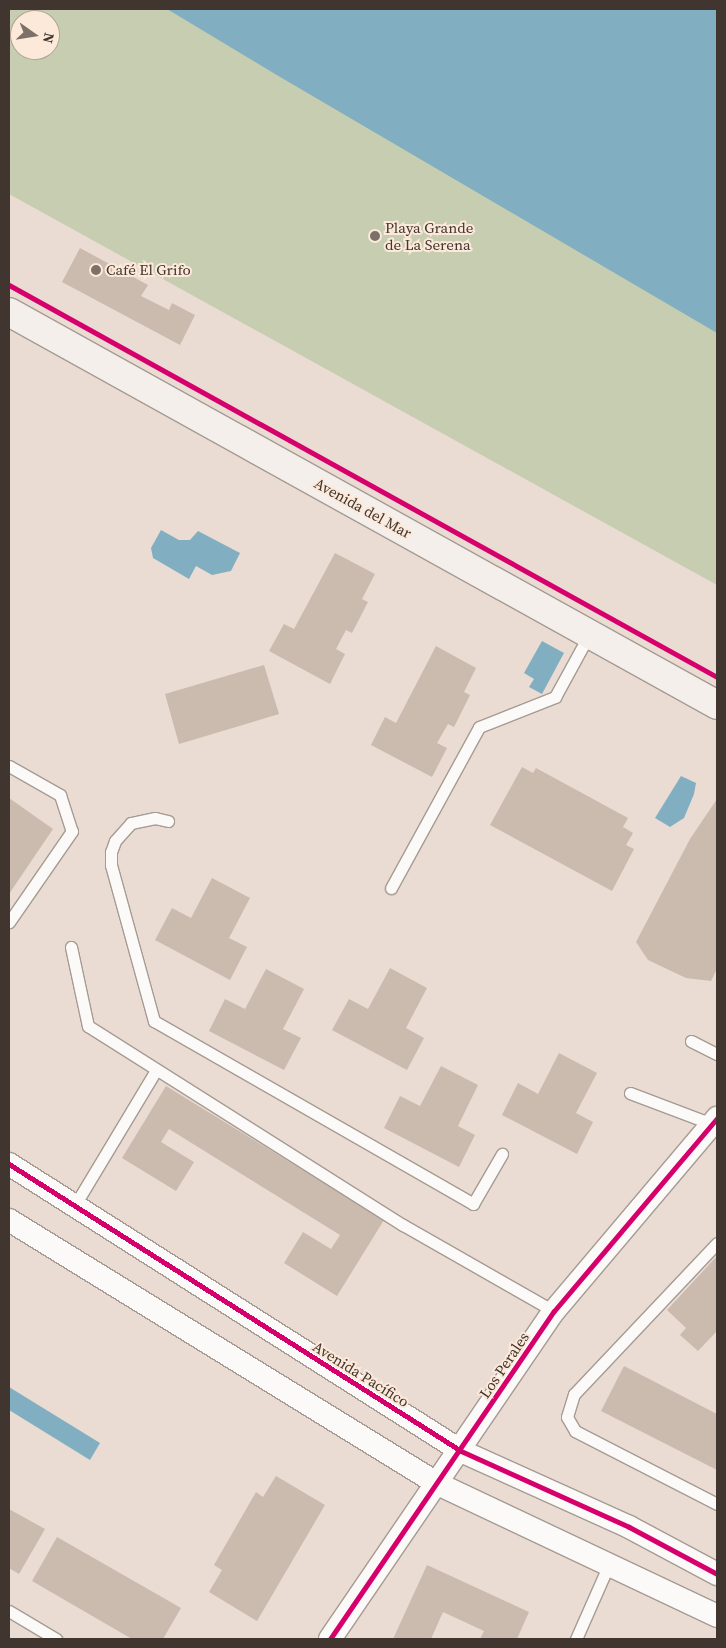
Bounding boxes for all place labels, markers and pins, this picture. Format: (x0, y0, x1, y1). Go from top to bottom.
place label: Playa Grande de La Serena (385, 218, 473, 253)
marker: Playa Grande de La Serena (369, 230, 381, 242)
place label: Café El Grifo (106, 261, 191, 279)
marker: Café El Grifo (90, 264, 102, 276)

